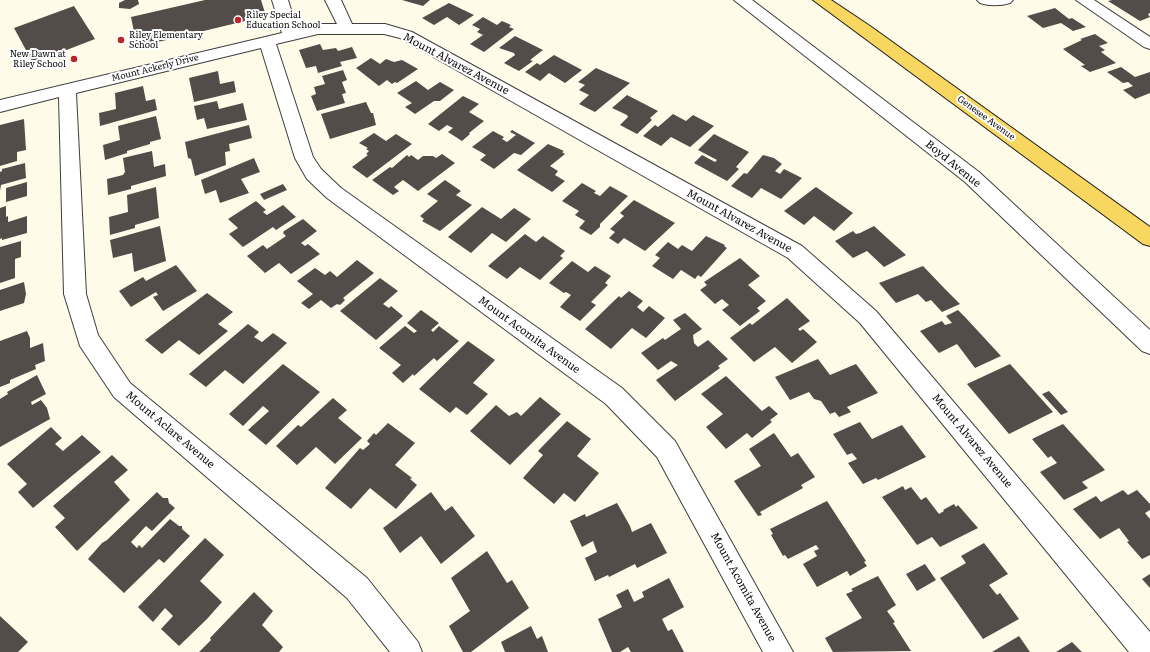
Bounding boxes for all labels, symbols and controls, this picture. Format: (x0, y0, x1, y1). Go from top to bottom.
place label: Riley Special Education School (246, 10, 321, 31)
marker: Riley Special Education School (233, 15, 243, 25)
place label: Riley Elementary School (129, 30, 203, 51)
street label: Mount Alvarez Avenue (401, 30, 511, 98)
marker: Riley Elementary School (116, 35, 126, 45)
place label: New Dawn at Riley School (10, 49, 66, 70)
street label: Mount Ackerly Drive (110, 52, 200, 84)
marker: New Dawn at Riley School (69, 54, 79, 64)
street label: Genesee Avenue (955, 93, 1017, 143)
street label: Boyd Avenue (923, 138, 983, 190)
street label: Mount Alvarez Avenue (684, 187, 794, 255)
street label: Mount Acomita Avenue (475, 294, 583, 376)
street label: Mount Aclare Avenue (123, 389, 217, 471)
street label: Mount Alvarez Avenue (929, 391, 1015, 491)
street label: Mount Acomita Avenue (707, 530, 779, 644)

